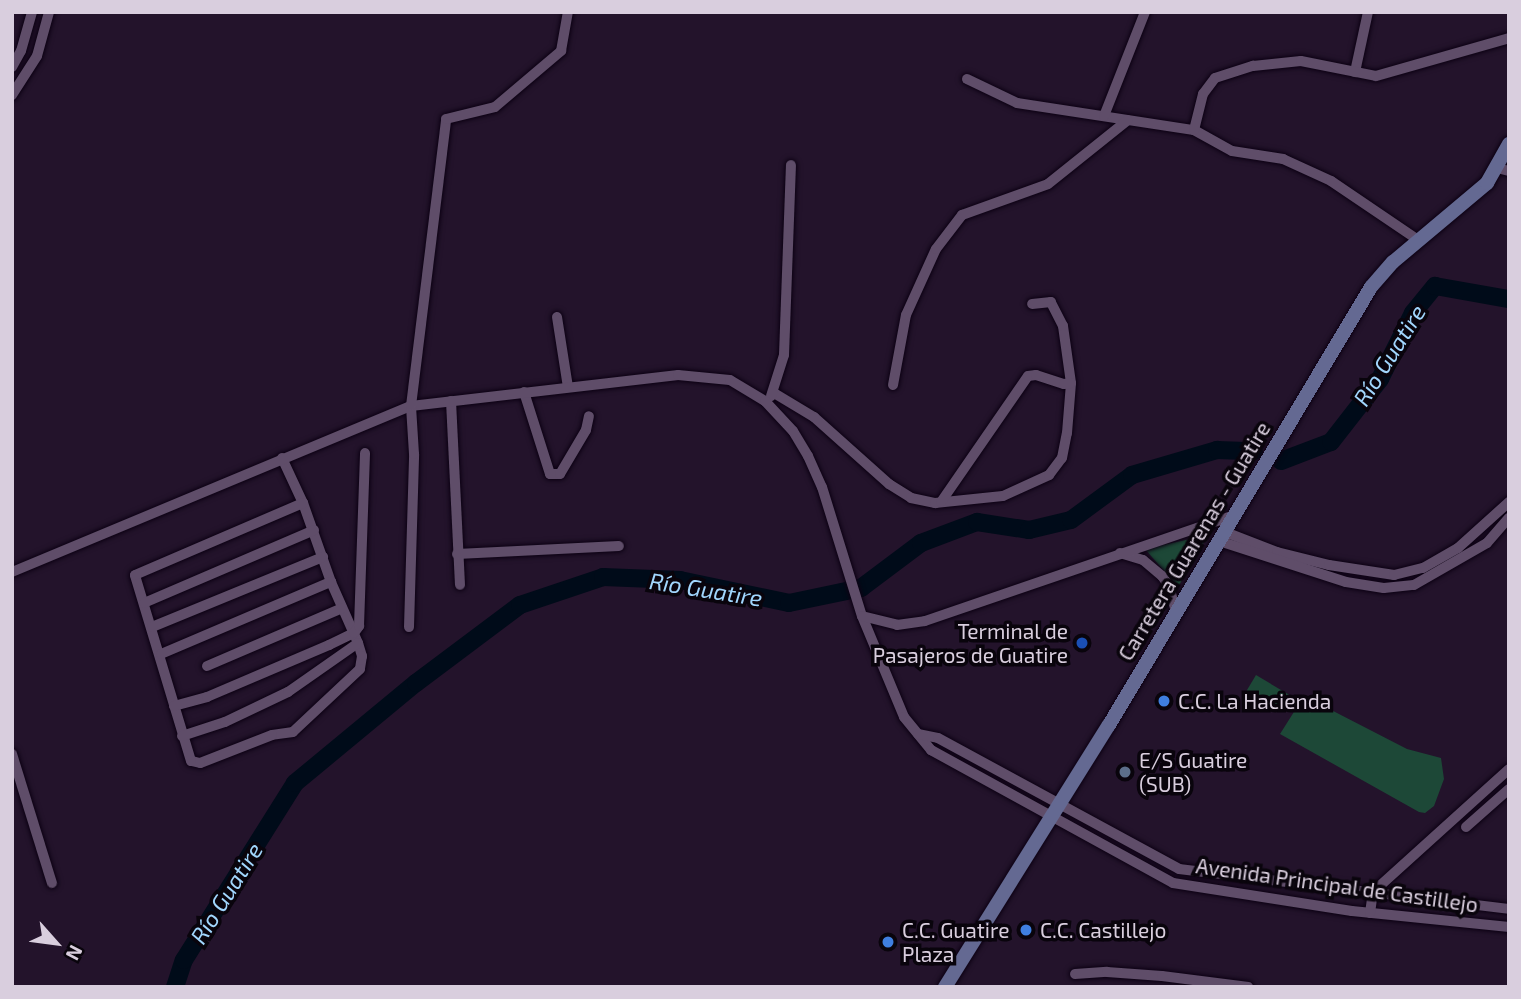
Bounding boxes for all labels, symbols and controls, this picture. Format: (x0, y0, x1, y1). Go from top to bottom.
water label: Río Guatire (1347, 299, 1431, 411)
street label: Carretera Guarenas - Guatire (1113, 417, 1275, 665)
water label: Río Guatire (647, 566, 765, 612)
place label: Terminal de Pasajeros de Guatire (873, 618, 1068, 668)
marker: Terminal de Pasajeros de Guatire (1074, 635, 1090, 651)
place label: C.C. La Hacienda (1178, 688, 1331, 714)
marker: C.C. La Hacienda (1156, 693, 1172, 709)
place label: E/S Guatire (SUB) (1139, 747, 1247, 797)
marker: E/S Guatire (SUB) (1117, 764, 1133, 780)
water label: Río Guatire (184, 837, 268, 949)
street label: Avenida Principal de Castillejo (1194, 853, 1480, 917)
north arrow (21, 908, 91, 978)
place label: C.C. Guatire Plaza (902, 917, 1009, 967)
place label: C.C. Castillejo (1040, 917, 1166, 943)
marker: C.C. Castillejo (1018, 922, 1034, 938)
marker: C.C. Guatire Plaza (880, 934, 896, 950)
text: N (62, 942, 88, 965)

